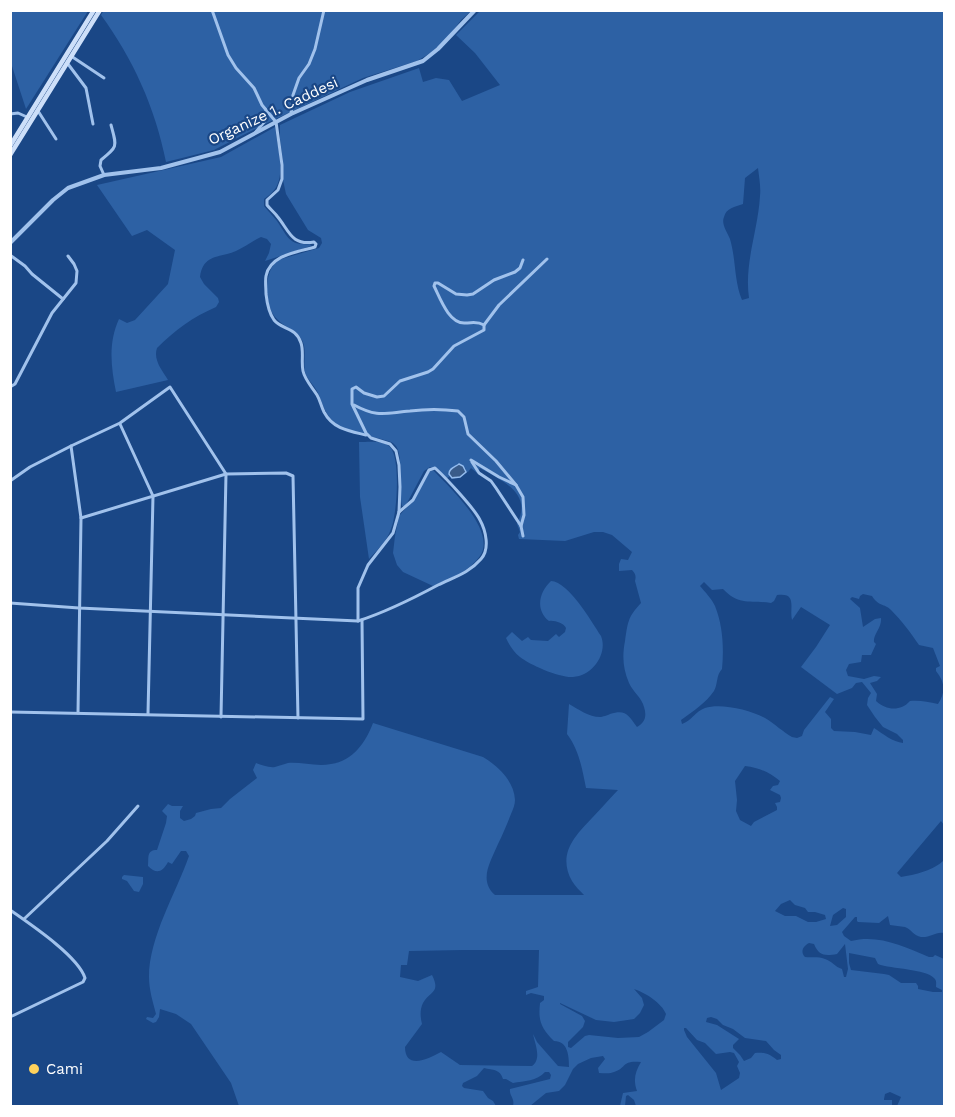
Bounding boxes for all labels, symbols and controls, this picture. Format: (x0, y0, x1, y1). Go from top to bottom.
street label: Organize 1. Caddesi (205, 73, 341, 149)
place label: Cami (46, 1060, 83, 1078)
marker: Cami (27, 1062, 41, 1076)

